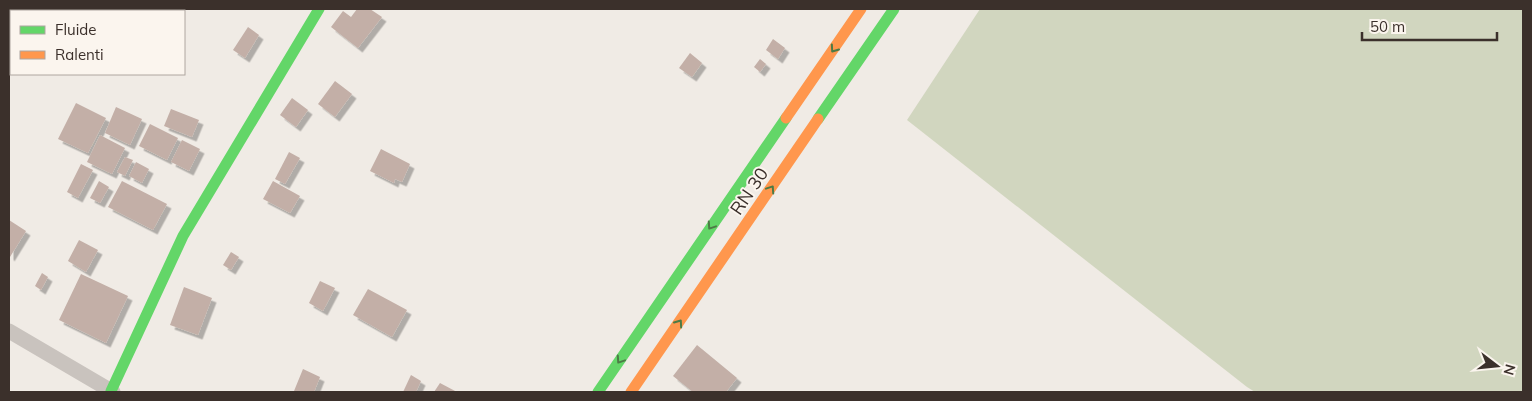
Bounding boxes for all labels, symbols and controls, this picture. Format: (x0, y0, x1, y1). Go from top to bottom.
legend (10, 10, 185, 75)
scale bar (1362, 10, 1497, 42)
text: 50 m (1370, 17, 1405, 36)
text: Fluide (55, 20, 96, 39)
one-way arrow (831, 43, 840, 53)
text: Ralenti (55, 45, 104, 64)
street label: RN 30 (725, 163, 773, 219)
one-way arrow (765, 185, 774, 195)
one-way arrow (708, 220, 717, 229)
one-way arrow (673, 319, 682, 329)
north arrow (1472, 341, 1522, 391)
one-way arrow (617, 354, 626, 364)
text: N (1499, 362, 1520, 377)

